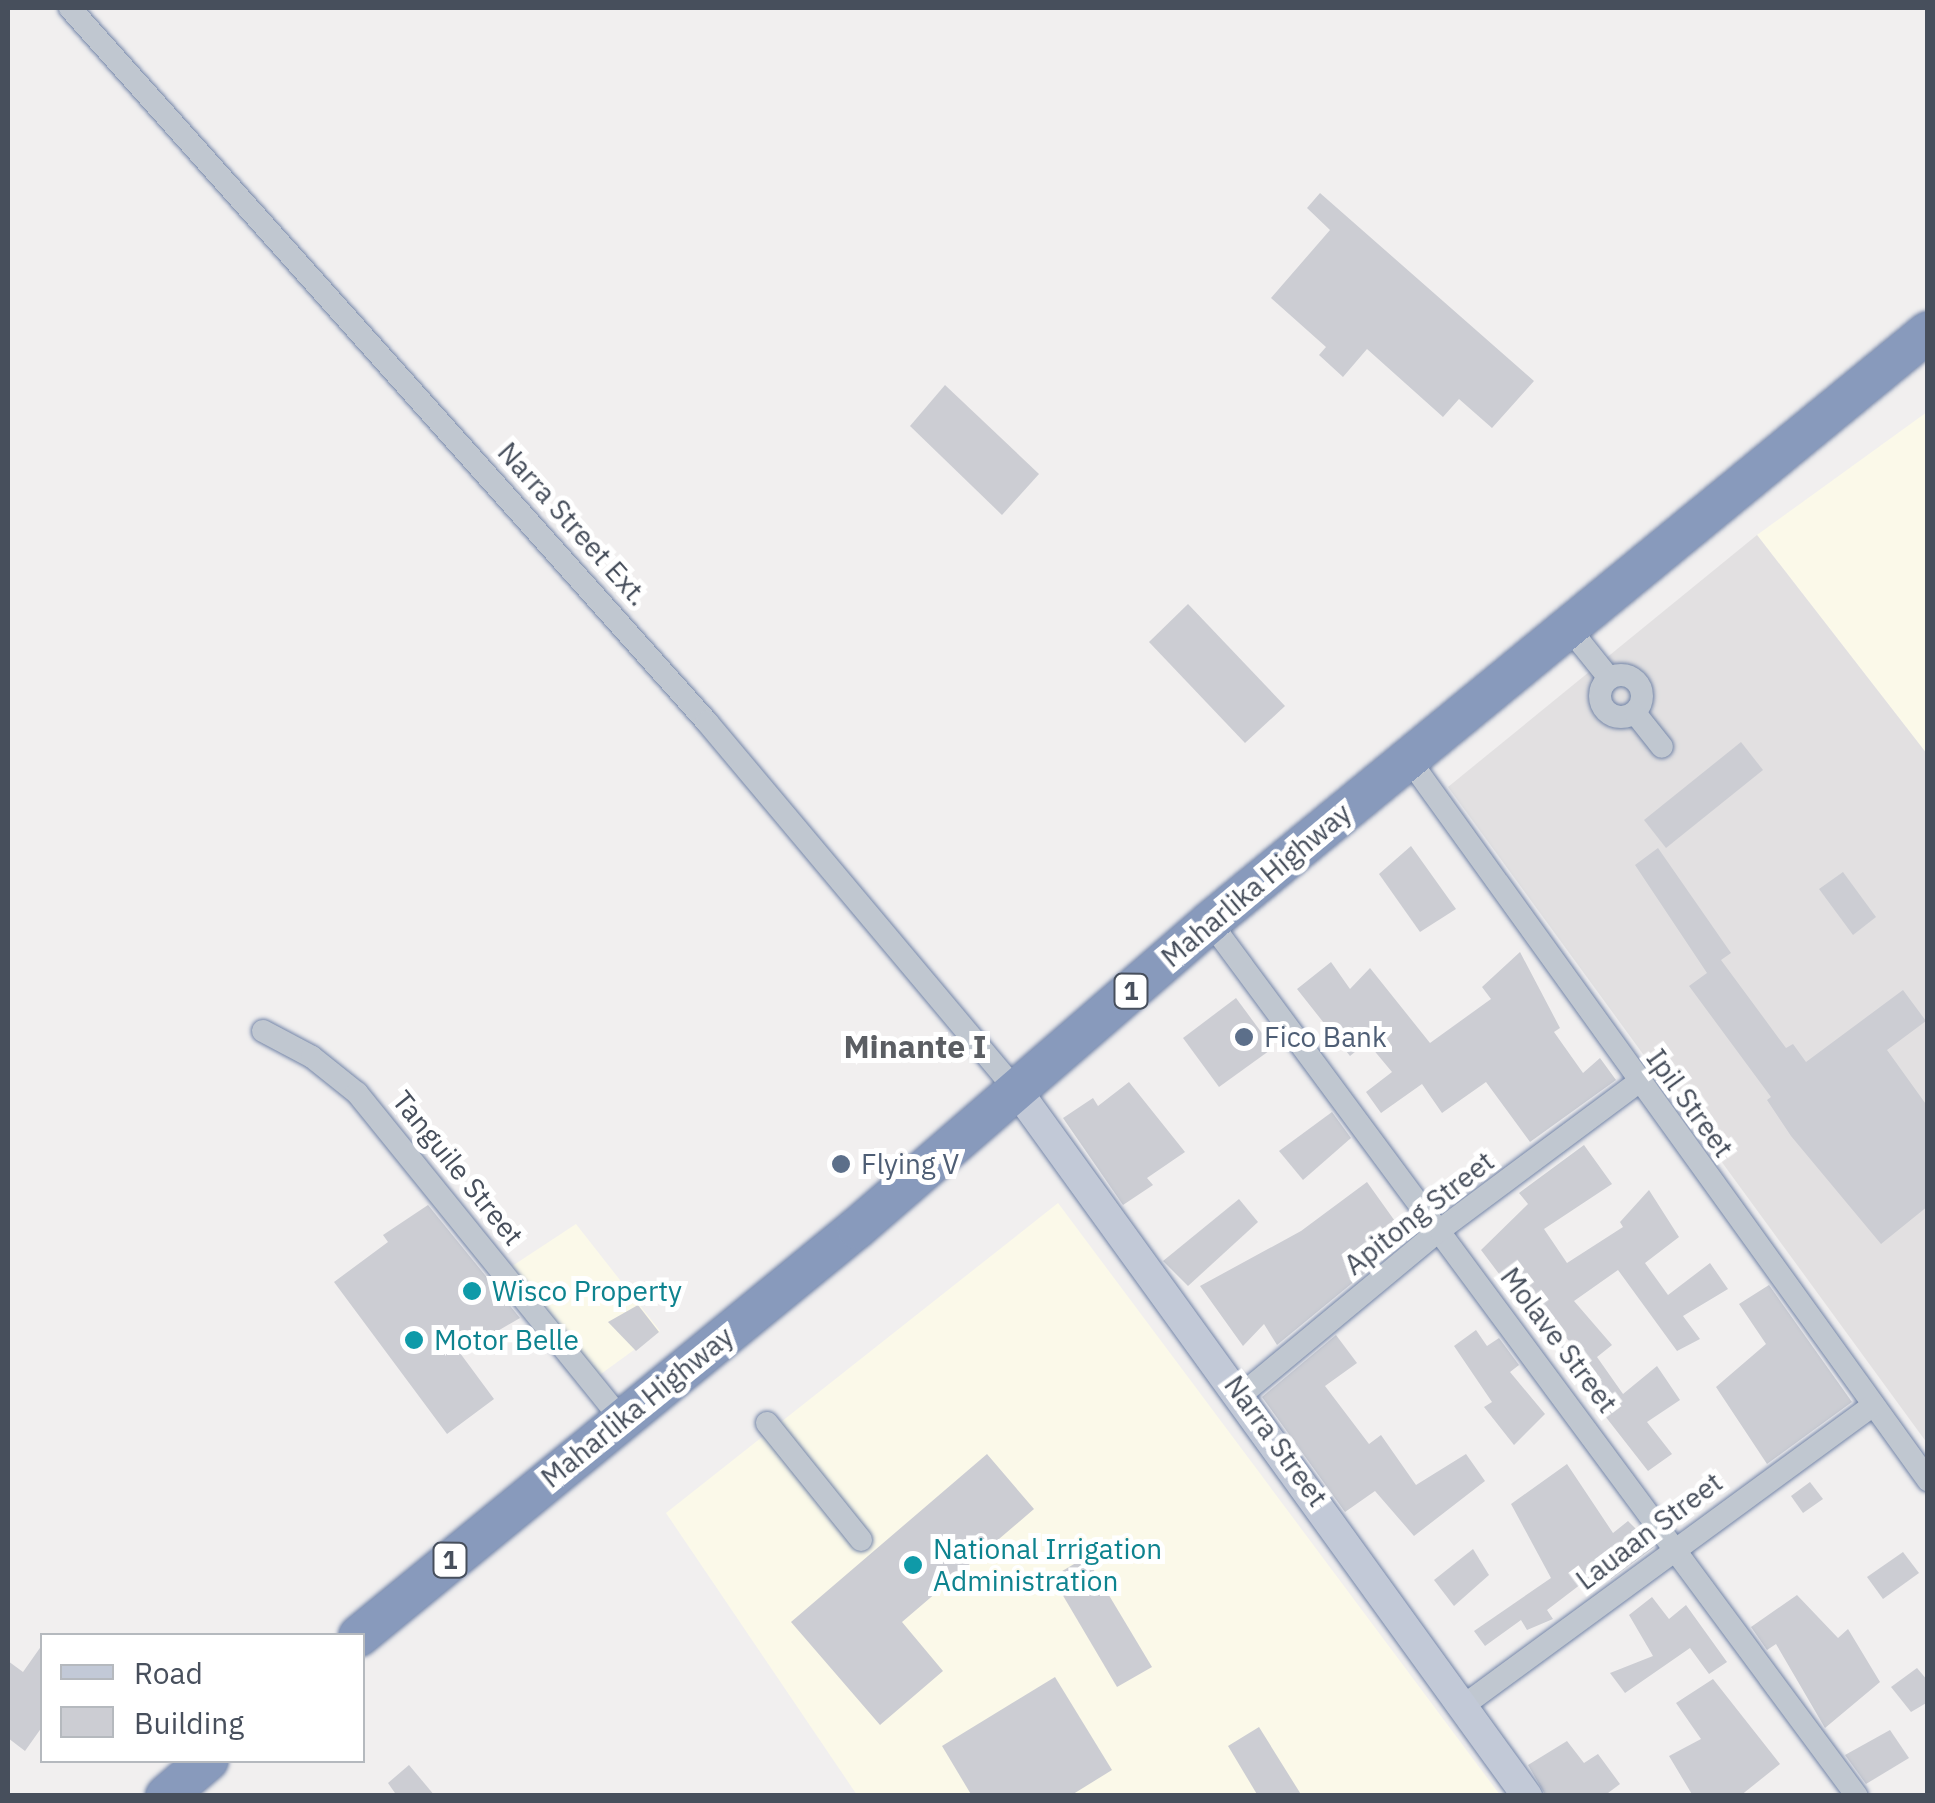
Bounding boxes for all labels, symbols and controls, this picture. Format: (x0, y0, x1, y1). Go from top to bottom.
street label: Narra Street Ext. (491, 435, 655, 613)
street label: Maharlika Highway (1154, 796, 1358, 974)
road number: 1 (1114, 971, 1148, 1011)
place label: Fico Bank (1264, 1020, 1387, 1054)
marker: Fico Bank (1233, 1026, 1255, 1048)
district label: Minante I (843, 1027, 987, 1065)
street label: Ipil Street (1640, 1042, 1740, 1164)
street label: Tanguile Street (386, 1084, 530, 1252)
street label: Apitong Street (1337, 1144, 1501, 1282)
place label: Flying V (861, 1147, 959, 1181)
marker: Flying V (830, 1153, 852, 1175)
street label: Molave Street (1493, 1261, 1625, 1419)
place label: Wisco Property (492, 1274, 682, 1308)
marker: Wisco Property (461, 1280, 483, 1302)
street label: Maharlika Highway (534, 1319, 740, 1495)
place label: Motor Belle (434, 1323, 579, 1357)
marker: Motor Belle (403, 1329, 425, 1351)
street label: Narra Street (1217, 1369, 1335, 1513)
street label: Lauaan Street (1569, 1465, 1729, 1597)
place label: National Irrigation Administration (933, 1532, 1162, 1598)
road number: 1 (432, 1540, 468, 1580)
marker: National Irrigation Administration (902, 1554, 924, 1576)
legend (40, 1633, 365, 1763)
text: Road (134, 1653, 203, 1692)
text: Building (134, 1703, 244, 1742)

